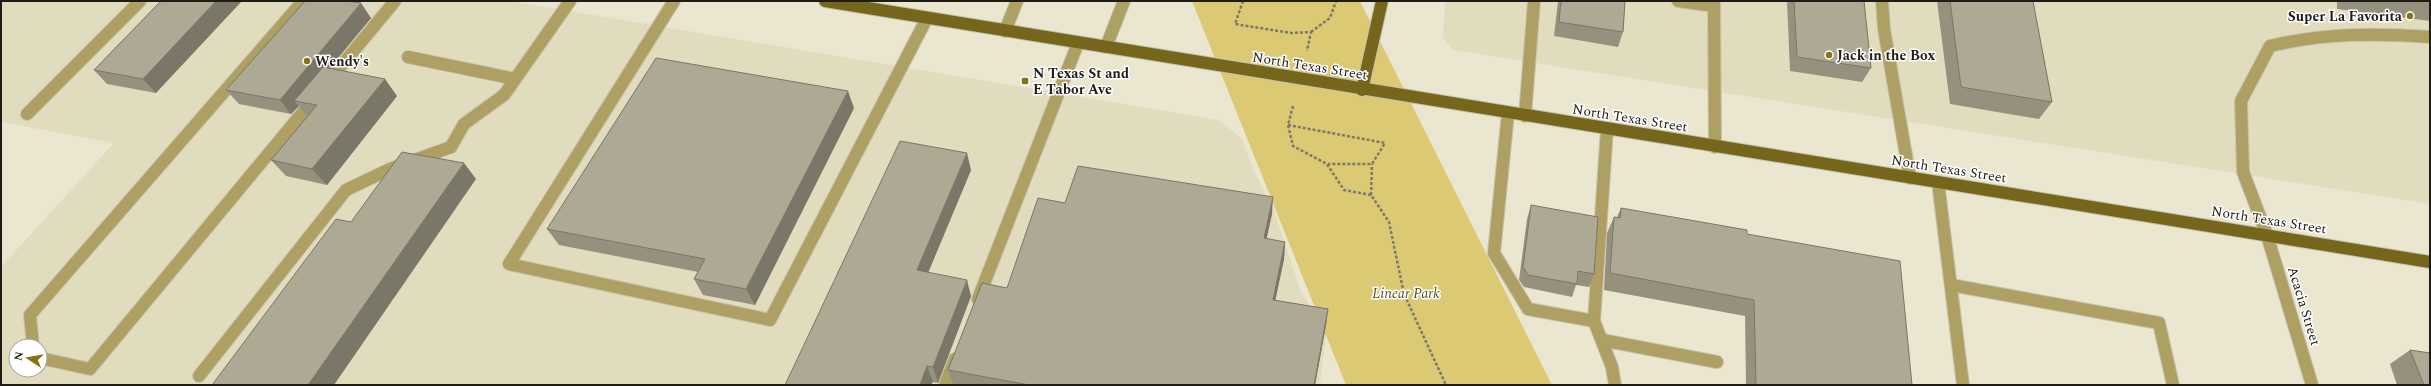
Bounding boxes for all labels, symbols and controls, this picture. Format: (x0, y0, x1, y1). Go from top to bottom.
place label: Super La Favorita (2288, 6, 2403, 27)
marker: Super La Favorita (2405, 11, 2415, 21)
place label: Jack in the Box (1837, 45, 1935, 66)
street label: North Texas Street (1251, 47, 1369, 85)
marker: Jack in the Box (1824, 50, 1834, 60)
place label: Wendy's (315, 51, 369, 72)
marker: Wendy's (302, 56, 312, 66)
place label: N Texas St and E Tabor Ave (1033, 63, 1129, 100)
marker: N Texas St and E Tabor Ave (1020, 76, 1030, 86)
street label: North Texas Street (1571, 99, 1689, 137)
street label: North Texas Street (1890, 150, 2008, 188)
street label: North Texas Street (2210, 201, 2328, 239)
street label: Acacia Street (2282, 264, 2326, 348)
park label: Linear Park (1372, 283, 1440, 304)
north arrow (8, 338, 48, 378)
text: N (9, 350, 28, 362)

